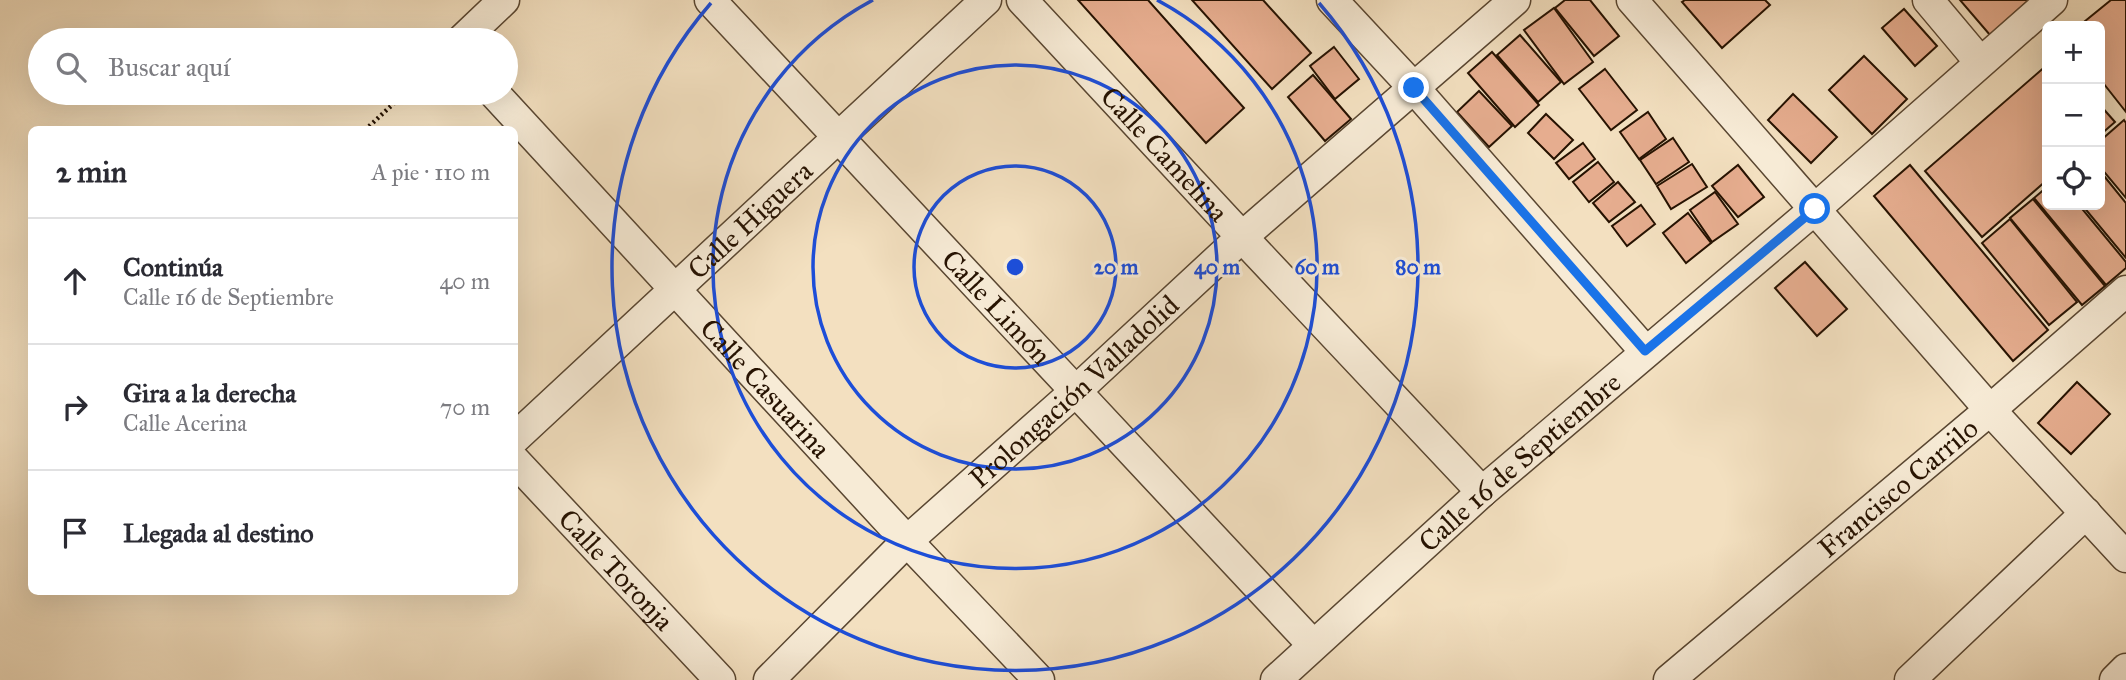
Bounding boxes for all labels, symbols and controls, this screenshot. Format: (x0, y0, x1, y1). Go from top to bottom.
map controls (2042, 21, 2105, 210)
button: + (2042, 21, 2105, 84)
search box (28, 28, 518, 105)
icon: search (52, 48, 90, 86)
text: Buscar aquí (108, 51, 230, 83)
route end (1398, 72, 1429, 103)
street label: Calle Camelina (1094, 79, 1236, 229)
button: − (2042, 84, 2105, 147)
button: locate (2042, 147, 2105, 210)
street label: Calle Higuera (680, 153, 820, 286)
text: 2 min (56, 154, 127, 190)
text: A pie · 110 m (372, 158, 490, 186)
route start (1799, 193, 1830, 224)
street label: Calle Limón (935, 242, 1059, 372)
text: Continúa (123, 251, 223, 283)
text: 20 m (1094, 254, 1139, 280)
text: 40 m (1194, 254, 1240, 280)
text: 60 m (1294, 254, 1340, 280)
text: 80 m (1395, 254, 1441, 280)
centre of rings (1003, 255, 1027, 279)
icon: ahead (56, 262, 94, 300)
text: 40 m (440, 267, 490, 295)
text: Calle 16 de Septiembre (123, 283, 334, 311)
street label: Prolongación Valladolid (962, 287, 1186, 495)
street label: Calle Casuarina (693, 311, 839, 465)
street label: Calle 16 de Septiembre (1411, 364, 1628, 559)
text: Gira a la derecha (123, 377, 296, 409)
icon: right (56, 388, 94, 426)
text: 70 m (440, 393, 490, 421)
text: Calle Acerina (123, 409, 247, 437)
street label: Francisco Carrilo (1811, 410, 1985, 565)
street label: Calle Toronja (551, 502, 682, 638)
icon: arrive (56, 514, 94, 552)
text: Llegada al destino (123, 517, 314, 549)

